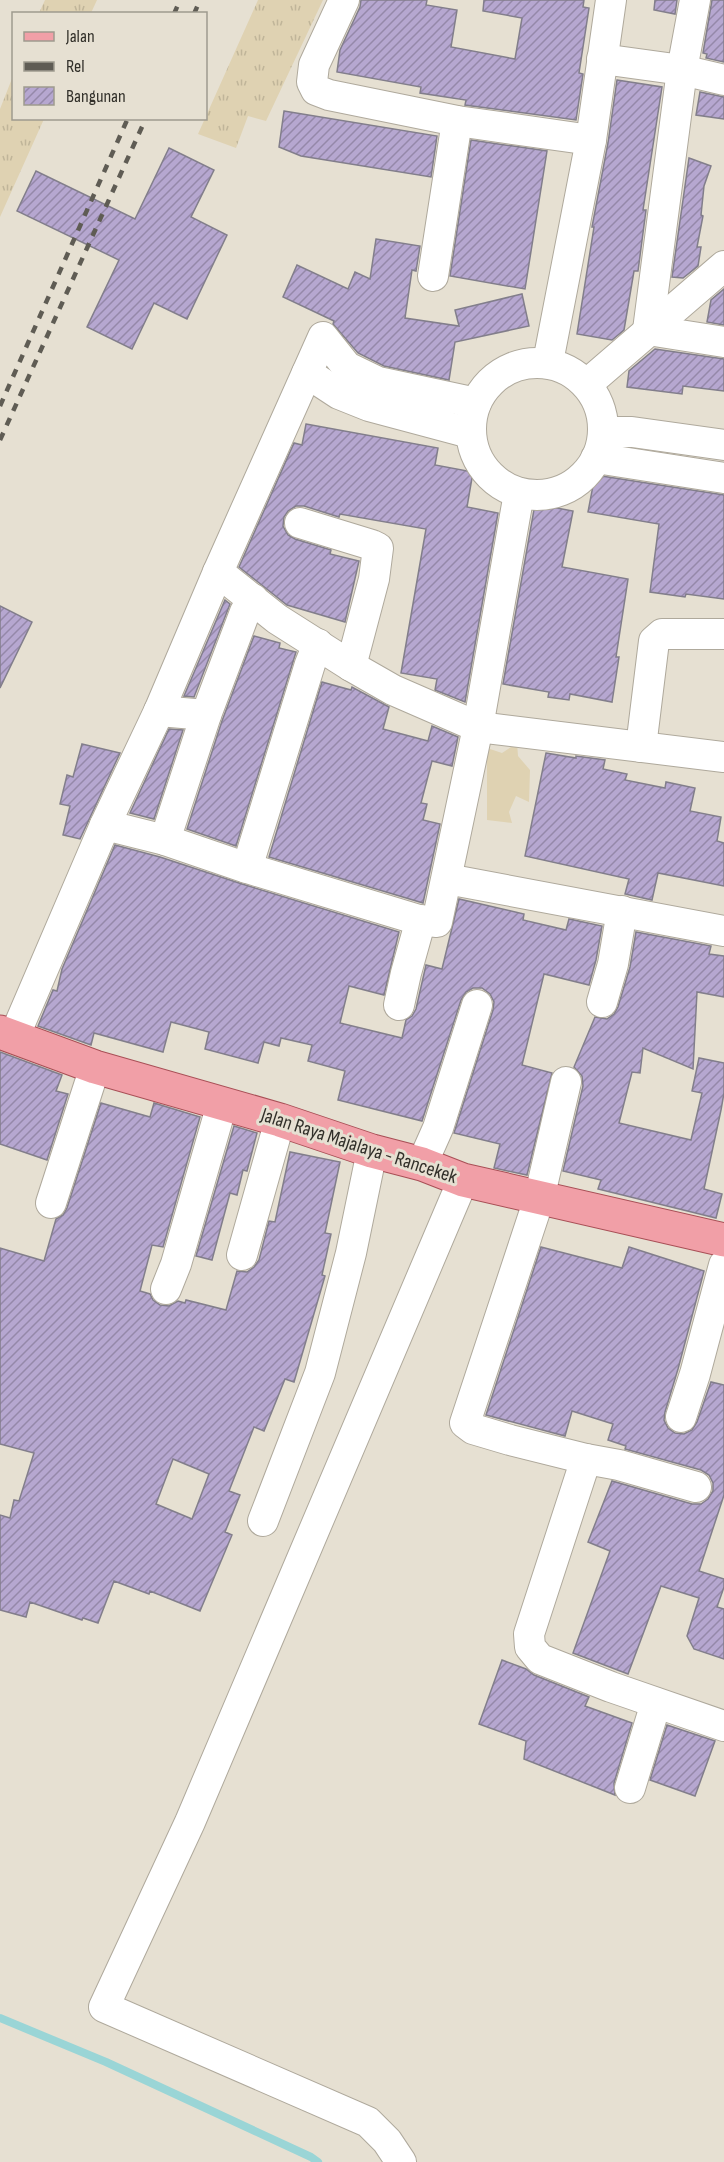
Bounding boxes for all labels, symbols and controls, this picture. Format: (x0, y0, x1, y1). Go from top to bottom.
legend (12, 12, 207, 120)
text: Jalan (65, 26, 95, 47)
text: Rel (66, 56, 85, 77)
text: Bangunan (66, 86, 126, 107)
street label: Jalan Raya Majalaya - Rancekek (257, 1103, 461, 1189)

